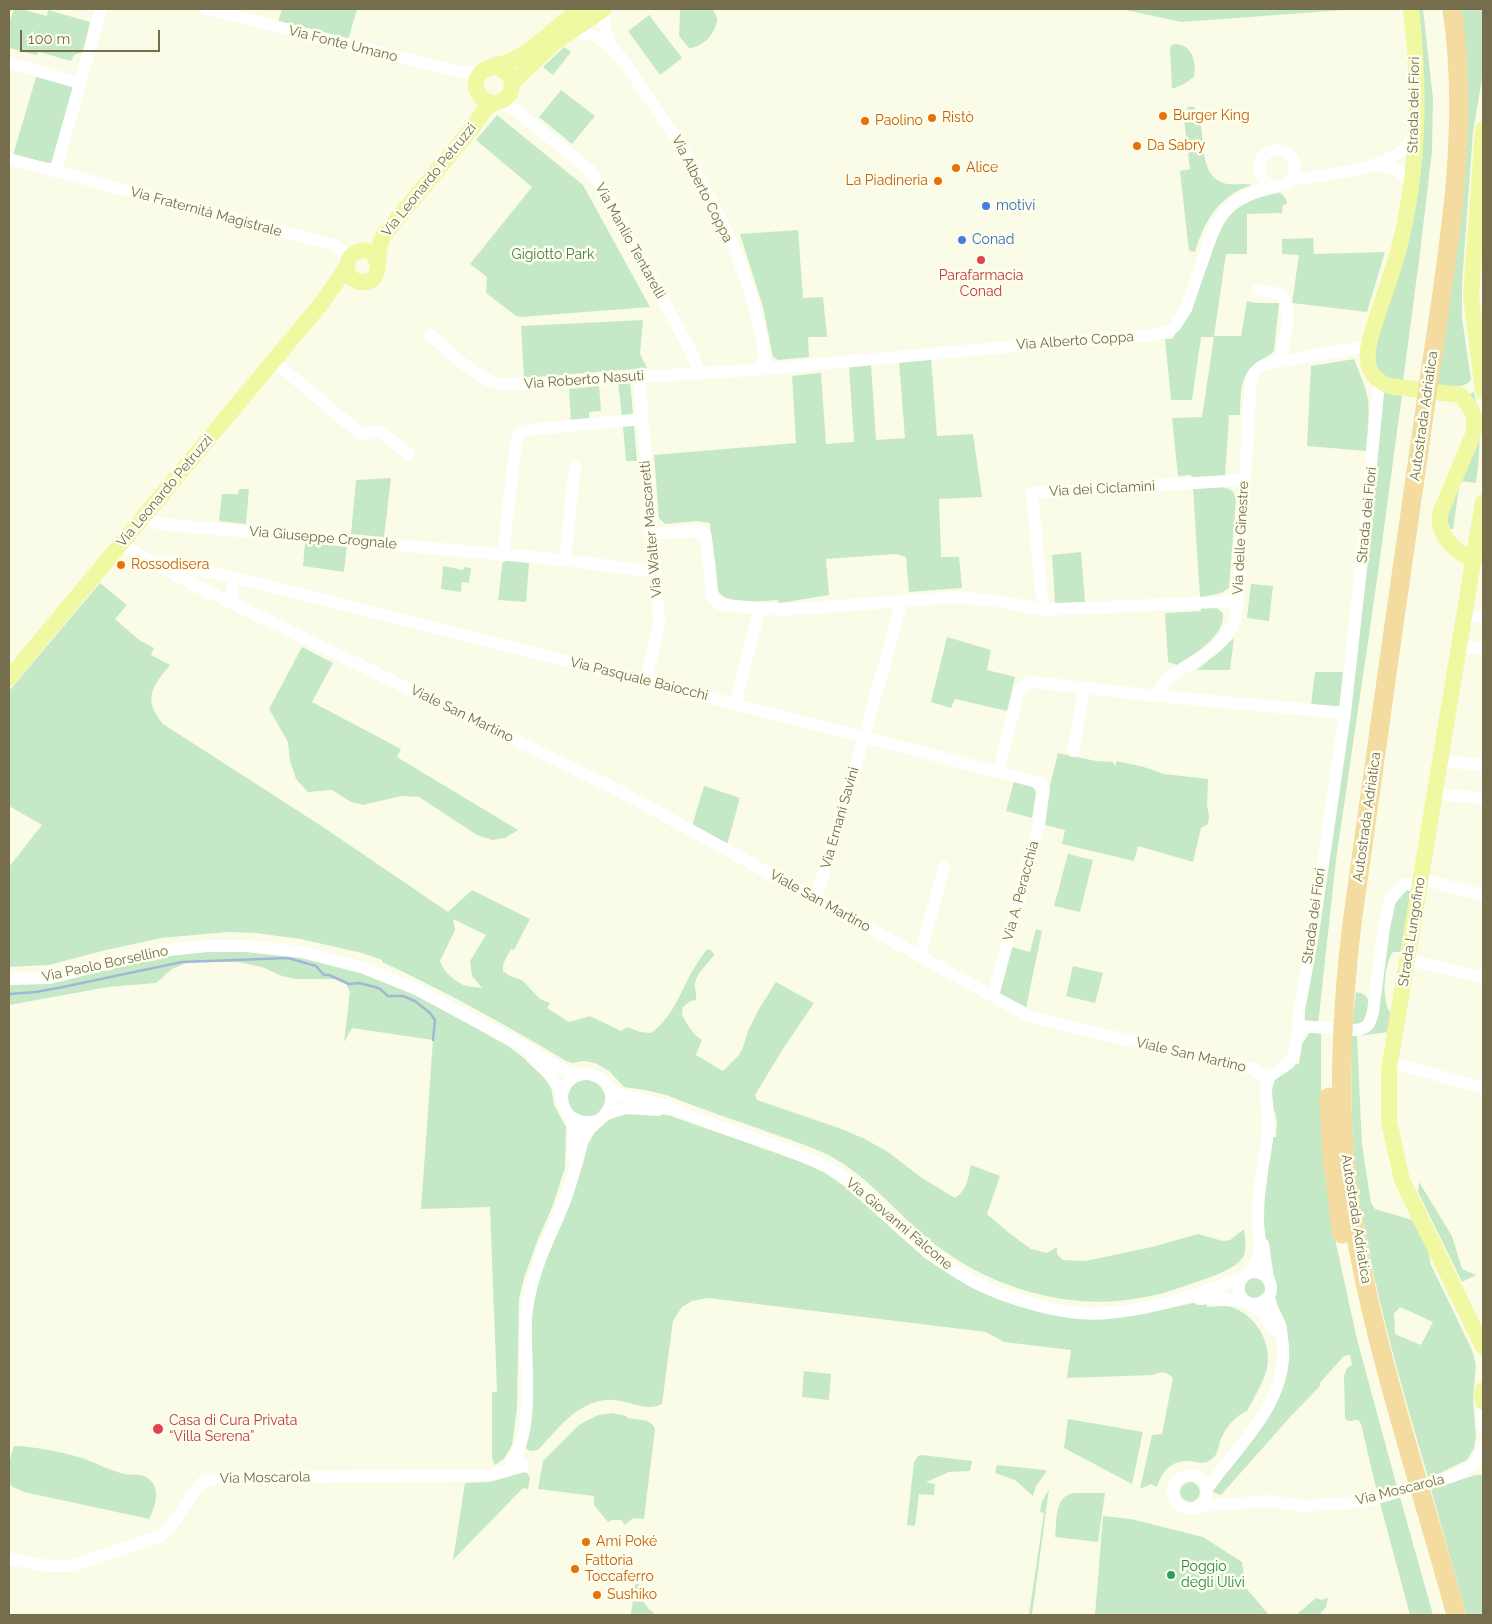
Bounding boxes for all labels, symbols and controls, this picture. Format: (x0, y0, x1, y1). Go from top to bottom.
scale bar (22, 20, 162, 52)
street label: Via Fonte Umano (287, 22, 399, 66)
text: 100 m (28, 30, 70, 48)
street label: Strada dei Fiori (1405, 57, 1423, 153)
place label: Burger King (1173, 108, 1250, 124)
place label: Ristò (942, 110, 974, 126)
marker: Burger King (1157, 110, 1169, 122)
marker: Ristò (926, 112, 938, 124)
place label: Paolino (875, 113, 923, 129)
marker: Paolino (859, 115, 871, 127)
street label: Via Leonardo Petruzzi (378, 120, 480, 240)
street label: Via Alberto Coppa (668, 133, 736, 245)
place label: Da Sabry (1147, 138, 1205, 154)
marker: Da Sabry (1131, 140, 1143, 152)
place label: Alice (966, 160, 998, 176)
marker: Alice (950, 162, 962, 174)
place label: La Piadineria (846, 173, 928, 189)
marker: La Piadineria (932, 175, 944, 187)
street label: Via Manlio Tentarelli (591, 180, 669, 302)
street label: Via Fraternità Magistrale (128, 184, 284, 240)
place label: motivi (996, 198, 1035, 214)
marker: motivi (980, 200, 992, 212)
place label: Conad (972, 232, 1014, 248)
marker: Conad (956, 234, 968, 246)
park label: Gigiotto Park (512, 247, 594, 263)
marker: Parafarmacia Conad (975, 254, 987, 266)
place label: Parafarmacia Conad (939, 268, 1023, 300)
street label: Via Alberto Coppa (1016, 329, 1134, 353)
street label: Autostrada Adriatica (1407, 350, 1441, 482)
street label: Via Roberto Nasuti (523, 367, 645, 393)
street label: Via Leonardo Petruzzi (113, 432, 217, 550)
street label: Via Walter Mascaretti (637, 460, 665, 598)
street label: Strada dei Fiori (1354, 466, 1380, 564)
street label: Via dei Ciclamini (1049, 478, 1155, 500)
street label: Via delle Ginestre (1230, 481, 1252, 595)
street label: Via Giuseppe Crognale (248, 523, 398, 553)
place label: Rossodisera (131, 557, 209, 573)
marker: Rossodisera (115, 559, 127, 571)
street label: Via Pasquale Baiocchi (568, 654, 710, 704)
street label: Viale San Martino (408, 682, 516, 746)
street label: Autostrada Adriatica (1350, 751, 1384, 883)
street label: Via Ernani Savini (817, 765, 863, 871)
street label: Via A. Peracchia (1000, 839, 1042, 943)
street label: Viale San Martino (767, 866, 873, 936)
street label: Strada dei Fiori (1299, 867, 1329, 965)
street label: Strada Lungofino (1395, 876, 1429, 988)
street label: Via Paolo Borsellino (40, 942, 170, 986)
street label: Viale San Martino (1134, 1034, 1248, 1076)
street label: Autostrada Adriatica (1337, 1153, 1375, 1285)
street label: Via Giovanni Falcone (842, 1175, 956, 1273)
place label: Casa di Cura Privata “Villa Serena” (169, 1413, 297, 1445)
marker: Casa di Cura Privata “Villa Serena” (151, 1422, 165, 1436)
street label: Via Moscarola (219, 1469, 311, 1487)
street label: Via Moscarola (1354, 1471, 1446, 1509)
place label: Ami Poké (596, 1534, 657, 1550)
marker: Ami Poké (580, 1536, 592, 1548)
place label: Fattoria Toccaferro (585, 1553, 654, 1585)
place label: Poggio degli Ulivi (1181, 1559, 1245, 1591)
marker: Fattoria Toccaferro (569, 1563, 581, 1575)
marker: Poggio degli Ulivi (1165, 1569, 1177, 1581)
place label: Sushiko (607, 1587, 657, 1603)
marker: Sushiko (591, 1589, 603, 1601)

